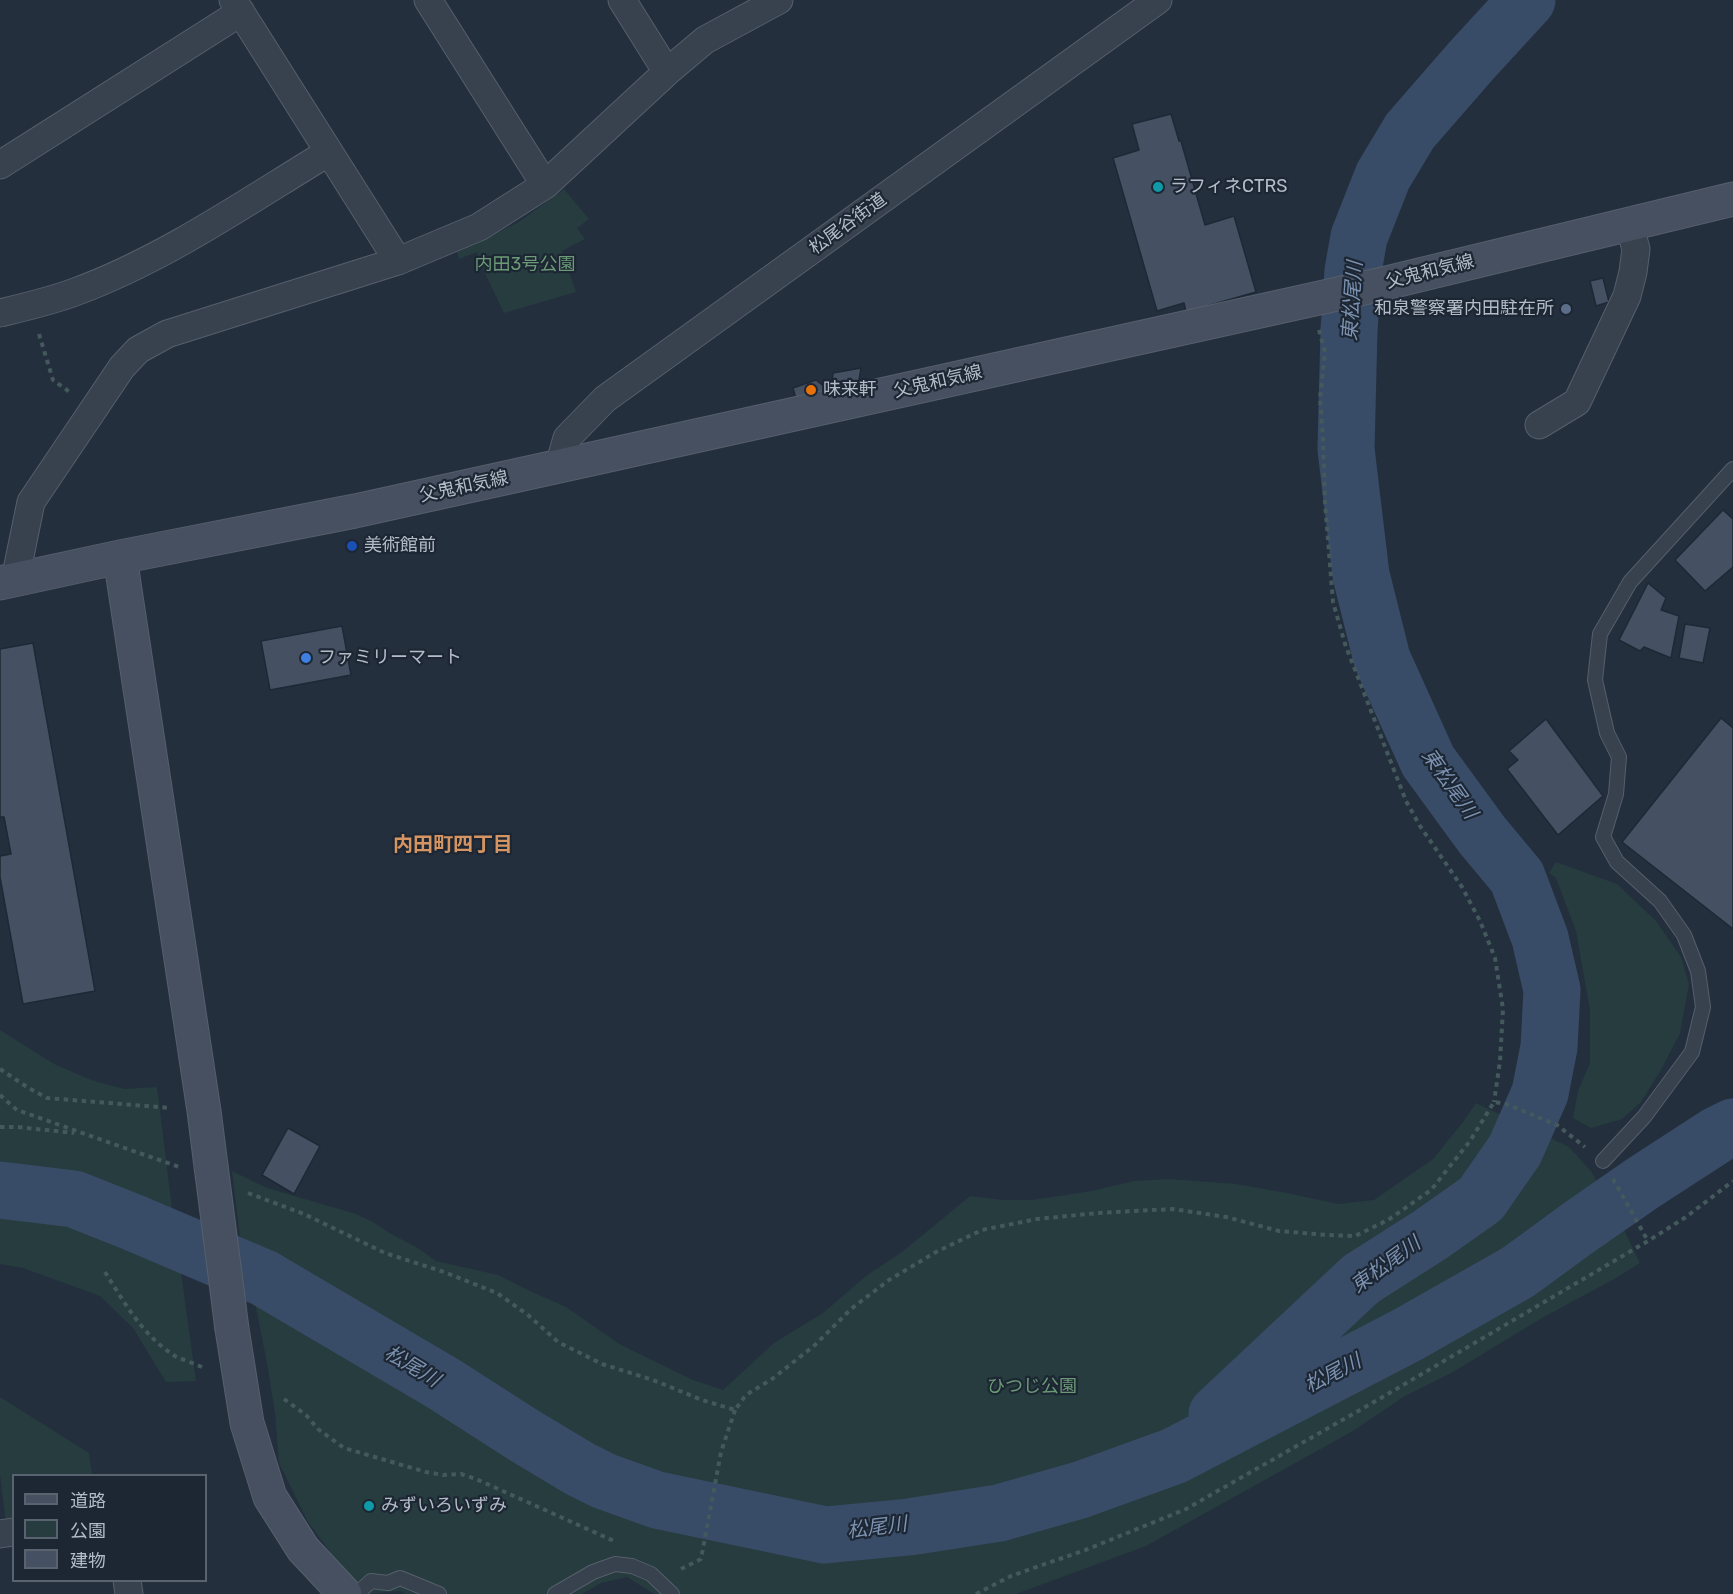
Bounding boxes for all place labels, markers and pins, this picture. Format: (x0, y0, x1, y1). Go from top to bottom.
place label: ラフィネCTRS (1170, 176, 1287, 198)
marker: ラフィネCTRS (1151, 180, 1165, 194)
place label: 和泉警察署内田駐在所 (1374, 298, 1554, 320)
marker: 和泉警察署内田駐在所 (1559, 302, 1573, 316)
place label: 味来軒 (823, 379, 877, 401)
marker: 味来軒 (804, 383, 818, 397)
place label: 美術館前 (364, 535, 436, 557)
marker: 美術館前 (345, 539, 359, 553)
place label: ファミリーマート (318, 647, 462, 669)
marker: ファミリーマート (299, 651, 313, 665)
place label: みずいろいずみ (381, 1495, 507, 1517)
marker: みずいろいずみ (362, 1499, 376, 1513)

